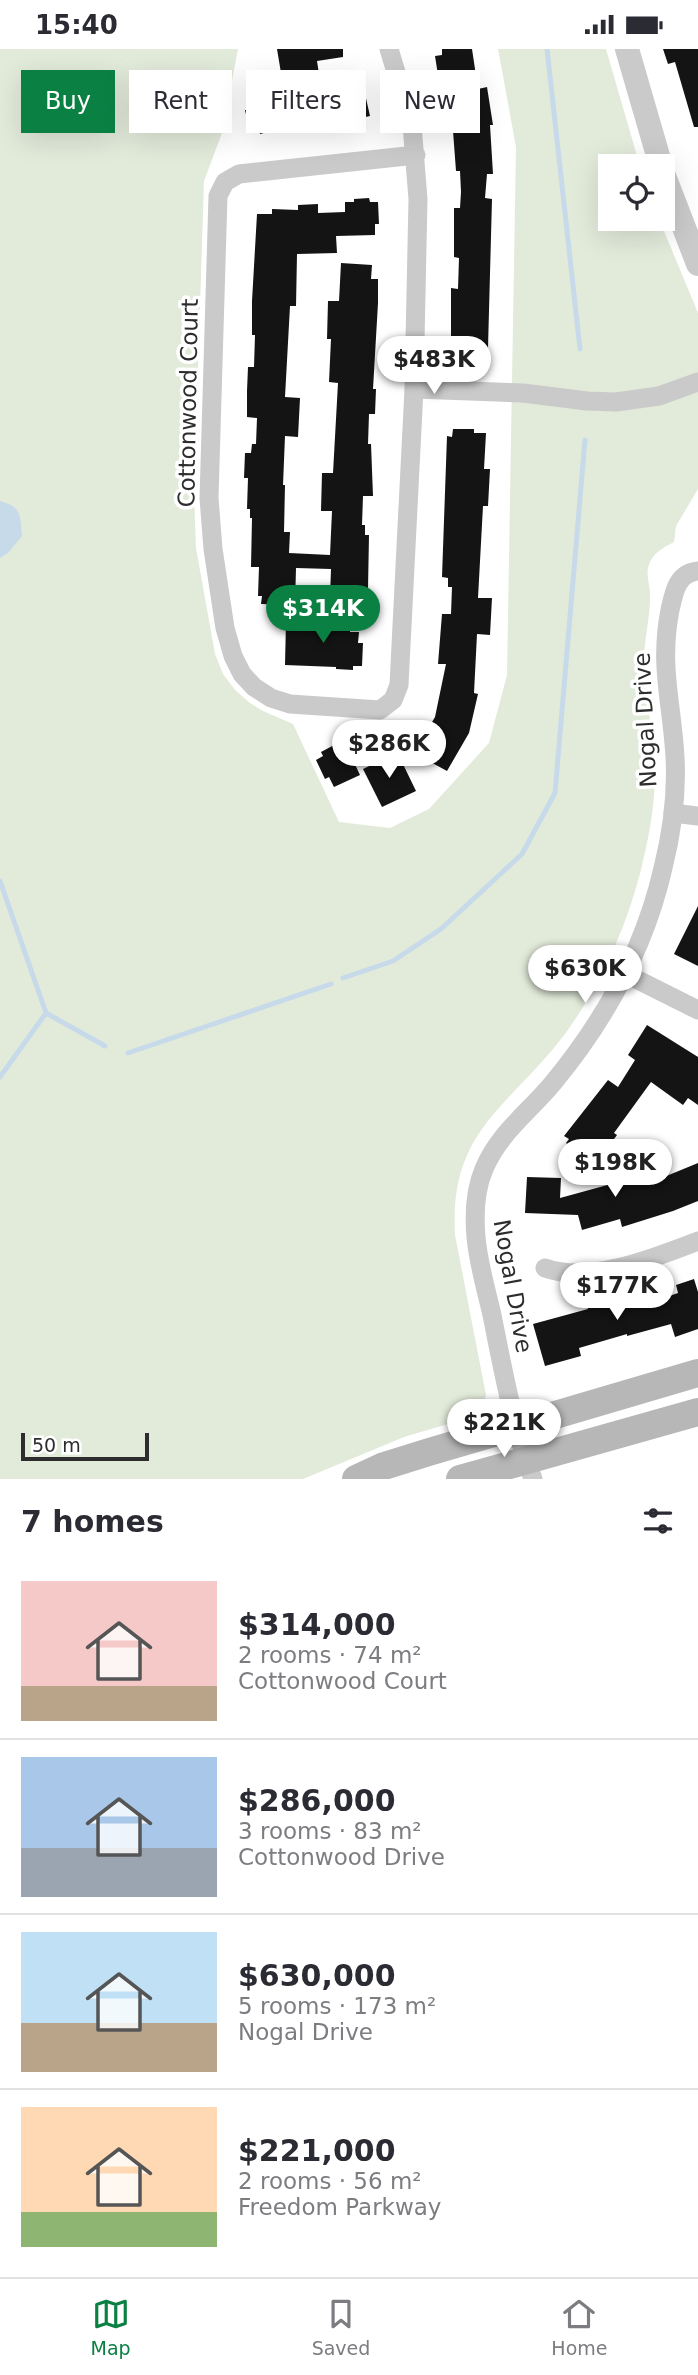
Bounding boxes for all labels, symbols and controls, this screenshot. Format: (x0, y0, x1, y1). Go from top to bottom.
text: 15:40 (35, 10, 118, 40)
chip: Buy (21, 70, 115, 133)
chip: Rent (129, 70, 232, 133)
chip: Filters (246, 70, 366, 133)
chip: New (380, 70, 480, 133)
map controls (598, 154, 675, 231)
button: locate (598, 154, 675, 231)
street label: Cottonwood Court (173, 298, 203, 508)
pin: $483K (385, 337, 483, 396)
text: $483K (393, 346, 475, 372)
pin: $314K (274, 585, 372, 645)
text: $314K (282, 595, 364, 621)
street label: Nogal Drive (628, 652, 662, 788)
pin: $286K (340, 721, 438, 780)
text: $286K (348, 730, 430, 756)
pin: $630K (536, 946, 634, 1005)
text: $630K (544, 955, 626, 981)
pin: $198K (566, 1139, 664, 1199)
text: $198K (574, 1149, 656, 1175)
street label: Nogal Drive (488, 1217, 538, 1355)
pin: $177K (568, 1263, 666, 1322)
text: $177K (576, 1272, 658, 1298)
pin: $221K (455, 1399, 553, 1459)
text: $221K (463, 1409, 545, 1435)
scale bar (21, 1430, 149, 1462)
text: 50 m (32, 1434, 81, 1456)
icon: filters (639, 1502, 677, 1540)
text: 7 homes (21, 1504, 164, 1539)
text: $314,000 (238, 1607, 396, 1642)
icon: home (77, 1609, 161, 1693)
text: 2 rooms · 74 m² (238, 1642, 422, 1668)
text: Cottonwood Court (238, 1668, 447, 1694)
text: $286,000 (238, 1783, 396, 1818)
icon: home (77, 1785, 161, 1869)
text: 3 rooms · 83 m² (238, 1818, 422, 1844)
text: Cottonwood Drive (238, 1844, 445, 1870)
text: $630,000 (238, 1958, 396, 1993)
icon: home (77, 1960, 161, 2044)
text: 5 rooms · 173 m² (238, 1993, 436, 2019)
text: Nogal Drive (238, 2019, 373, 2045)
text: $221,000 (238, 2133, 396, 2168)
icon: home (77, 2135, 161, 2219)
text: 2 rooms · 56 m² (238, 2168, 422, 2194)
text: Freedom Parkway (238, 2194, 441, 2220)
tab: Map (91, 2295, 131, 2359)
tab: Saved (312, 2295, 370, 2359)
tab: Home (551, 2295, 607, 2359)

